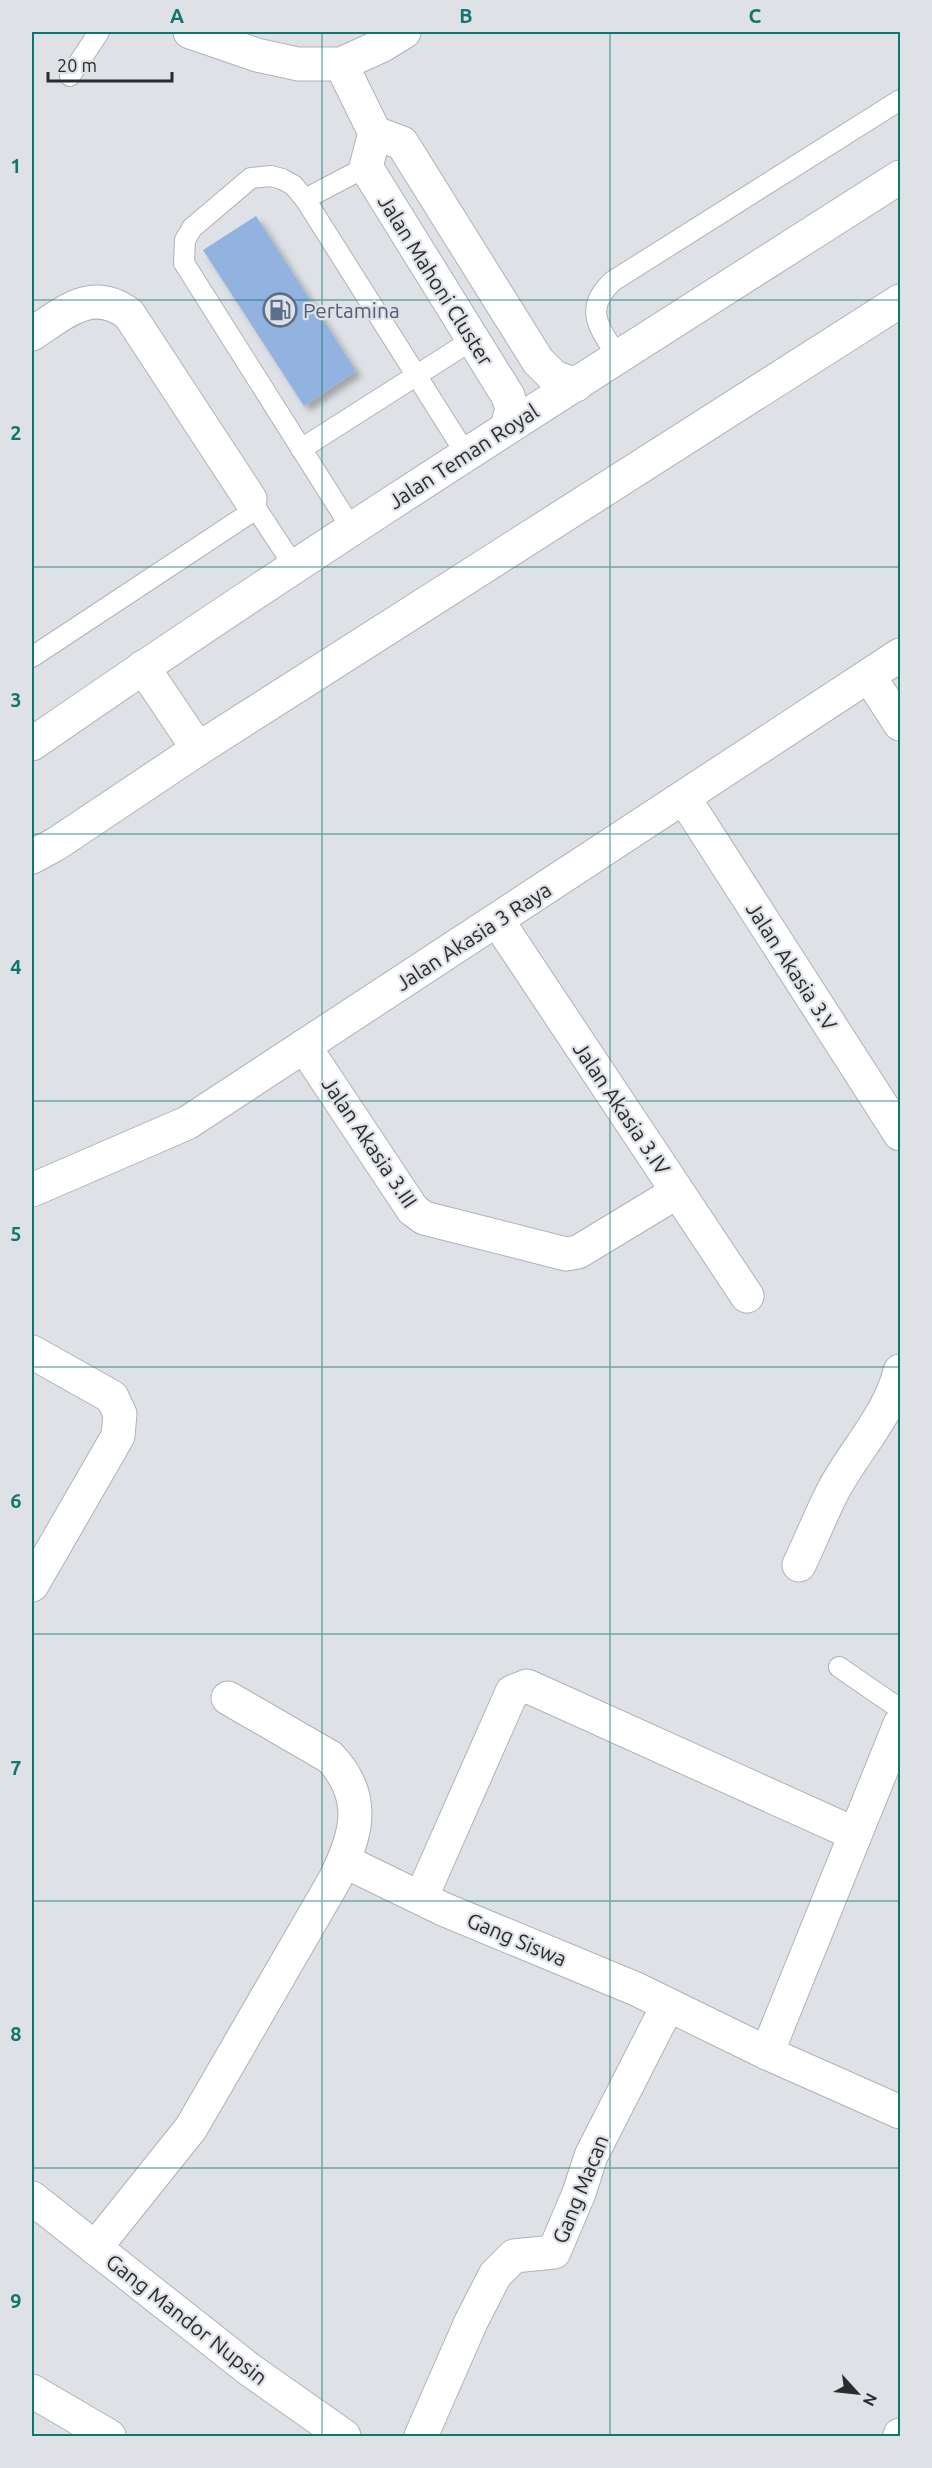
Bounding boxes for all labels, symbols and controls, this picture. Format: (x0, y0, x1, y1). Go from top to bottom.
text: A (170, 4, 184, 27)
text: B (459, 4, 473, 27)
text: C (749, 4, 762, 27)
scale bar (48, 45, 172, 83)
text: 20 m (57, 55, 97, 75)
text: 1 (10, 154, 22, 177)
street label: Jalan Mahoni Cluster (374, 190, 498, 370)
fuel station icon: Pertamina (262, 292, 298, 328)
place label: Pertamina (303, 298, 400, 322)
street label: Jalan Teman Royal (384, 399, 542, 513)
text: 2 (10, 421, 22, 444)
text: 3 (10, 688, 22, 711)
street label: Jalan Akasia 3 Raya (391, 877, 555, 995)
street label: Jalan Akasia 3.V (742, 897, 843, 1035)
text: 4 (10, 955, 22, 978)
street label: Jalan Akasia 3.IV (569, 1037, 676, 1179)
street label: Jalan Akasia 3.III (317, 1072, 423, 1212)
text: 5 (10, 1222, 22, 1245)
text: 6 (10, 1489, 22, 1512)
text: 7 (10, 1756, 22, 1779)
street label: Gang Siswa (464, 1907, 570, 1971)
text: 8 (10, 2022, 22, 2045)
street label: Gang Macan (547, 2131, 613, 2247)
street label: Gang Mandor Nupsin (102, 2249, 272, 2389)
text: 9 (10, 2289, 22, 2312)
north arrow (827, 2363, 887, 2423)
text: N (860, 2390, 881, 2409)

